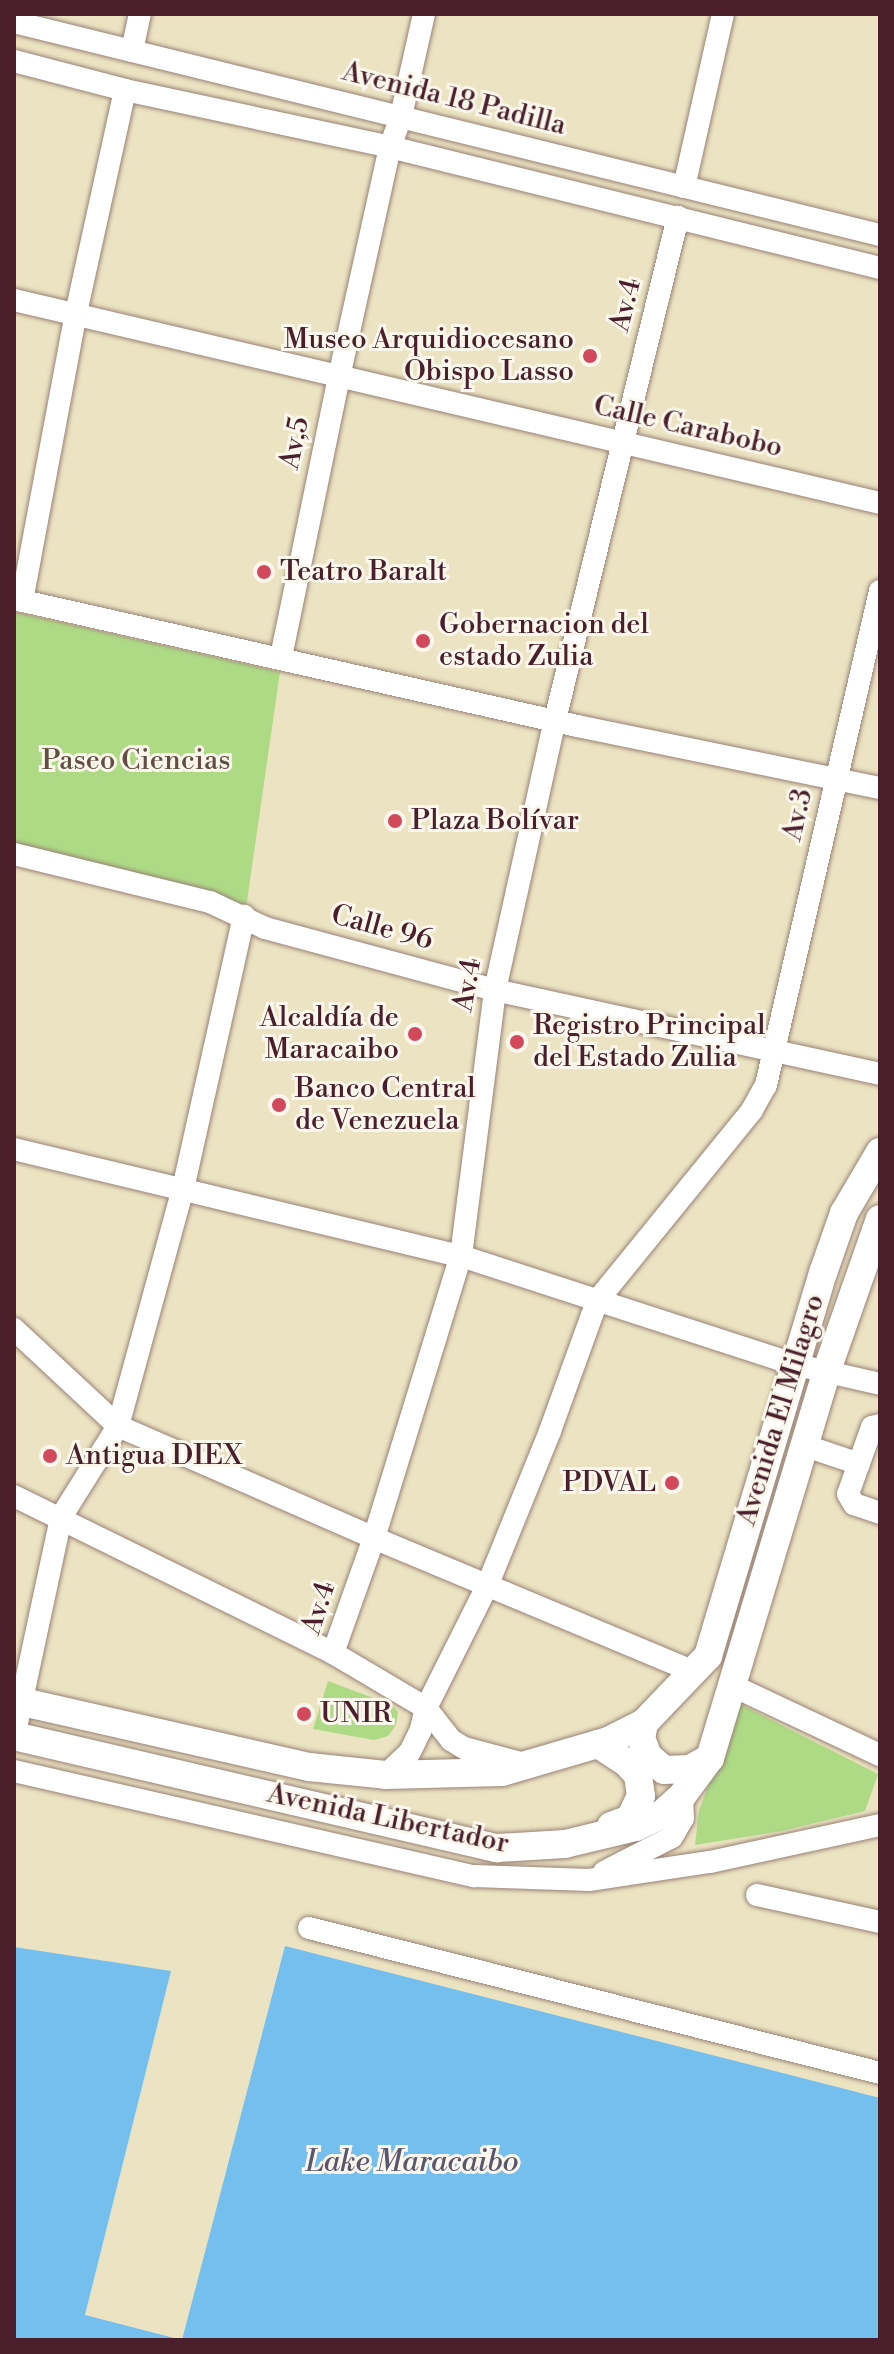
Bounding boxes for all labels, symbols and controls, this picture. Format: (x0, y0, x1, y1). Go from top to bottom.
street label: Avenida 18 Padilla (339, 55, 569, 143)
street label: Av.4 (603, 275, 649, 335)
place label: Museo Arquidiocesano Obispo Lasso (284, 323, 574, 389)
marker: Museo Arquidiocesano Obispo Lasso (581, 347, 599, 365)
street label: Calle Carabobo (590, 389, 786, 465)
street label: Av,5 (273, 414, 317, 472)
place label: Teatro Baralt (280, 555, 447, 589)
marker: Teatro Baralt (255, 563, 273, 581)
place label: Gobernacion del estado Zulia (439, 608, 649, 674)
marker: Gobernacion del estado Zulia (414, 632, 432, 650)
park label: Paseo Ciencias (42, 744, 230, 778)
street label: Av.3 (776, 786, 820, 844)
place label: Plaza Bolívar (411, 804, 579, 838)
marker: Plaza Bolívar (386, 812, 404, 830)
street label: Calle 96 (328, 898, 436, 958)
street label: Av.4 (447, 956, 489, 1014)
place label: Alcaldía de Maracaibo (260, 1001, 399, 1067)
place label: Registro Principal del Estado Zulia (533, 1009, 765, 1075)
marker: Alcaldía de Maracaibo (406, 1025, 424, 1043)
marker: Registro Principal del Estado Zulia (508, 1033, 526, 1051)
place label: Banco Central de Venezuela (295, 1072, 476, 1138)
marker: Banco Central de Venezuela (270, 1096, 288, 1114)
street label: Avenida El Milagro (730, 1290, 832, 1530)
place label: Antigua DIEX (66, 1439, 242, 1473)
marker: Antigua DIEX (41, 1447, 59, 1465)
place label: PDVAL (562, 1466, 656, 1500)
marker: PDVAL (663, 1474, 681, 1492)
street label: Av.4 (295, 1577, 343, 1639)
place label: UNIR (320, 1697, 391, 1731)
marker: UNIR (295, 1705, 313, 1723)
street label: Avenida Libertador (264, 1777, 512, 1861)
water label: Lake Maracaibo (305, 2144, 519, 2180)

